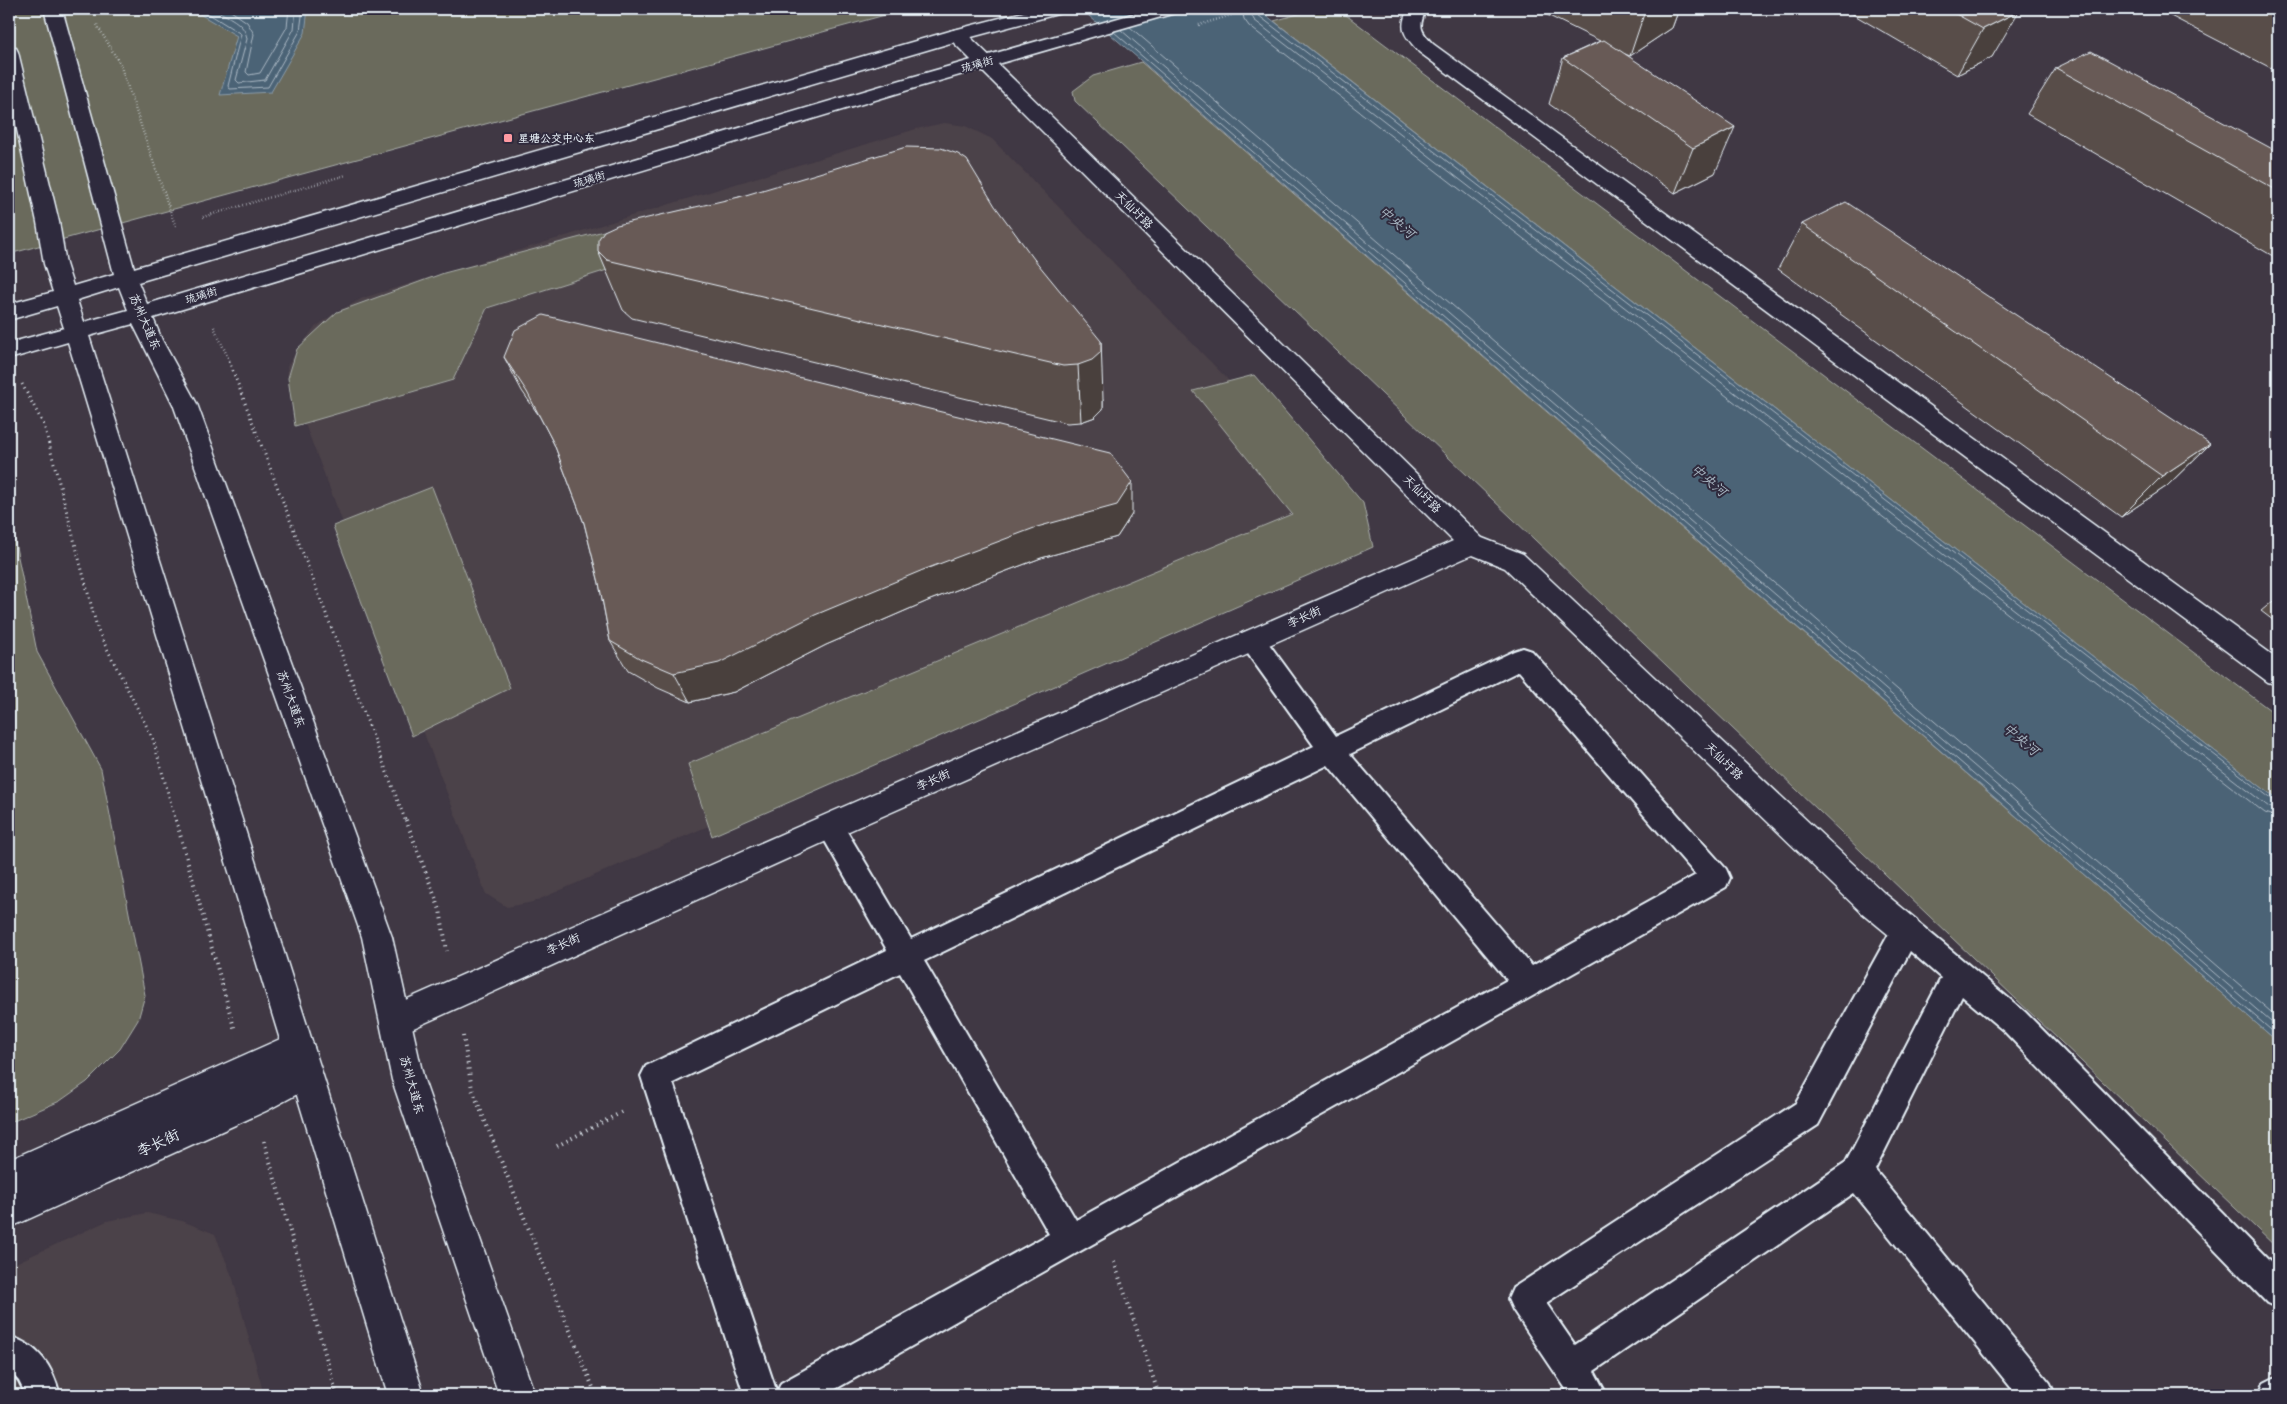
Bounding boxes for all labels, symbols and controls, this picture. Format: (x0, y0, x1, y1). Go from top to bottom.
street label: 琉璃街 (959, 52, 996, 75)
place label: 星塘公交中心东 (518, 131, 595, 145)
marker: 星塘公交中心东 (502, 132, 514, 144)
street label: 琉璃街 (571, 167, 608, 191)
street label: 天仙圩路 (1112, 187, 1157, 232)
water label: 中央河 (1375, 202, 1420, 244)
street label: 琉璃街 (183, 283, 220, 307)
street label: 苏州大道东 (126, 291, 165, 352)
water label: 中央河 (1687, 460, 1732, 502)
street label: 天仙圩路 (1400, 471, 1445, 516)
street label: 李长街 (1284, 602, 1323, 631)
street label: 苏州大道东 (274, 668, 309, 730)
water label: 中央河 (1999, 719, 2044, 761)
street label: 天仙圩路 (1702, 739, 1747, 783)
street label: 李长街 (913, 765, 952, 794)
street label: 李长街 (543, 929, 582, 958)
street label: 苏州大道东 (397, 1054, 428, 1116)
street label: 李长街 (133, 1124, 182, 1161)

